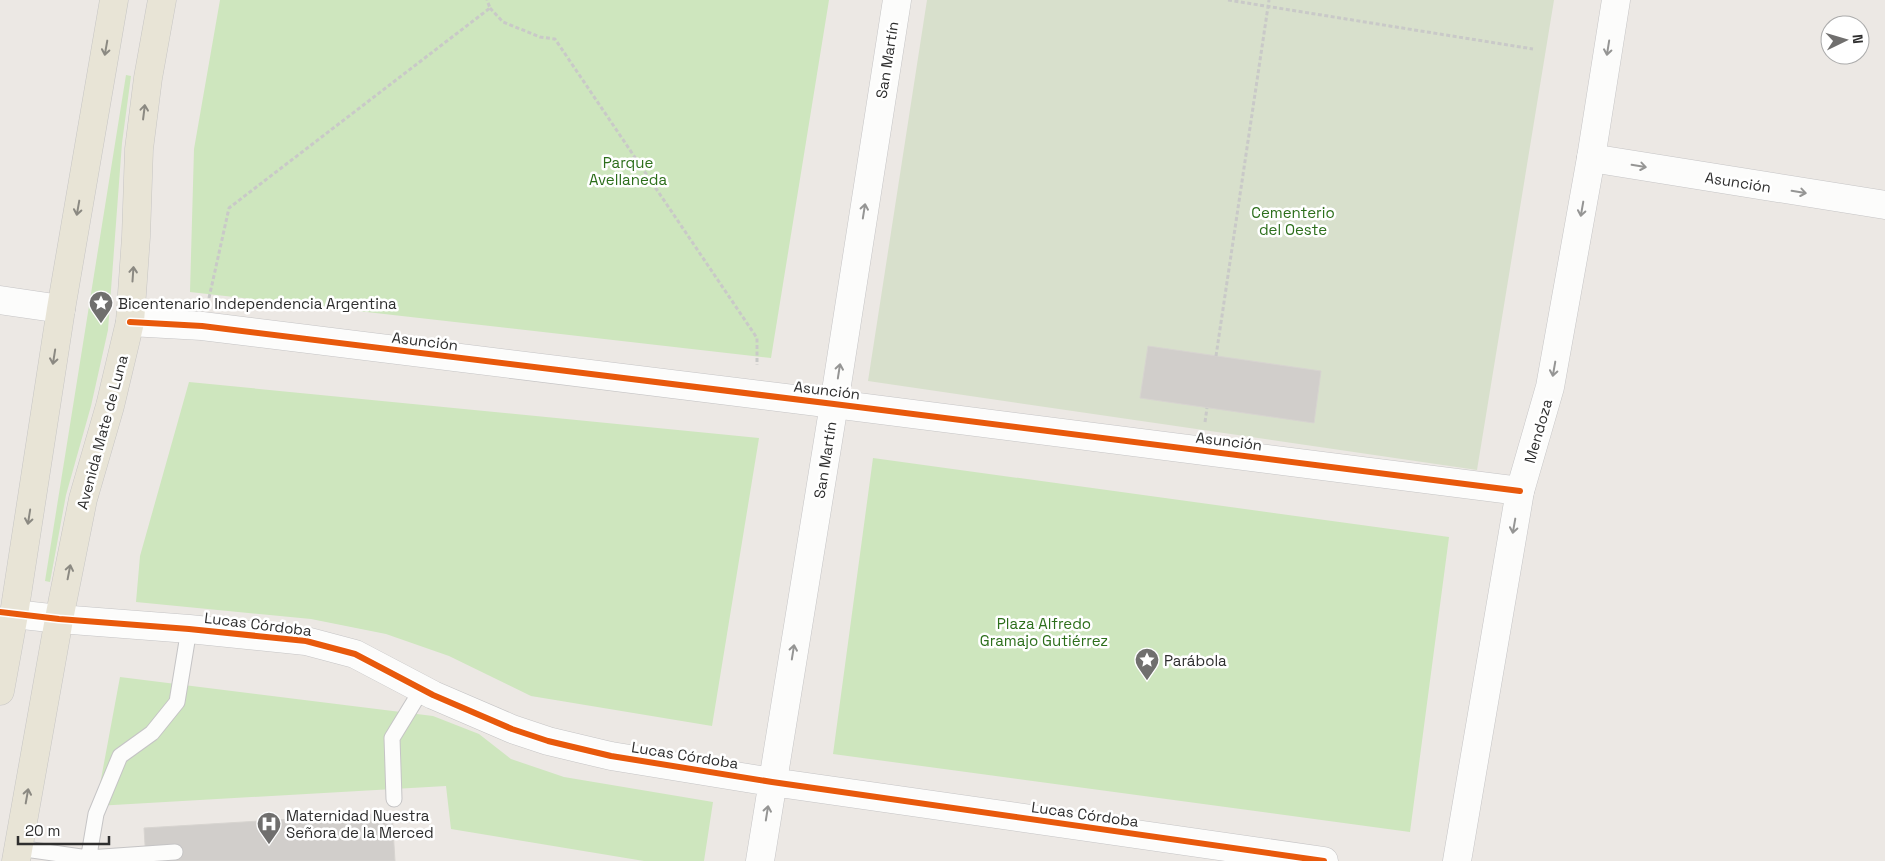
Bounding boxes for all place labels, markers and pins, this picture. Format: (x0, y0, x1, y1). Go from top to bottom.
place icon: Bicentenario Independencia Argentina (88, 290, 114, 324)
place label: Bicentenario Independencia Argentina (118, 294, 397, 313)
place icon: Parábola (1134, 647, 1160, 681)
place label: Parábola (1164, 651, 1227, 670)
place label: Maternidad Nuestra Señora de la Merced (286, 806, 434, 842)
hospital icon: Maternidad Nuestra Señora de la Merced (256, 811, 282, 845)

